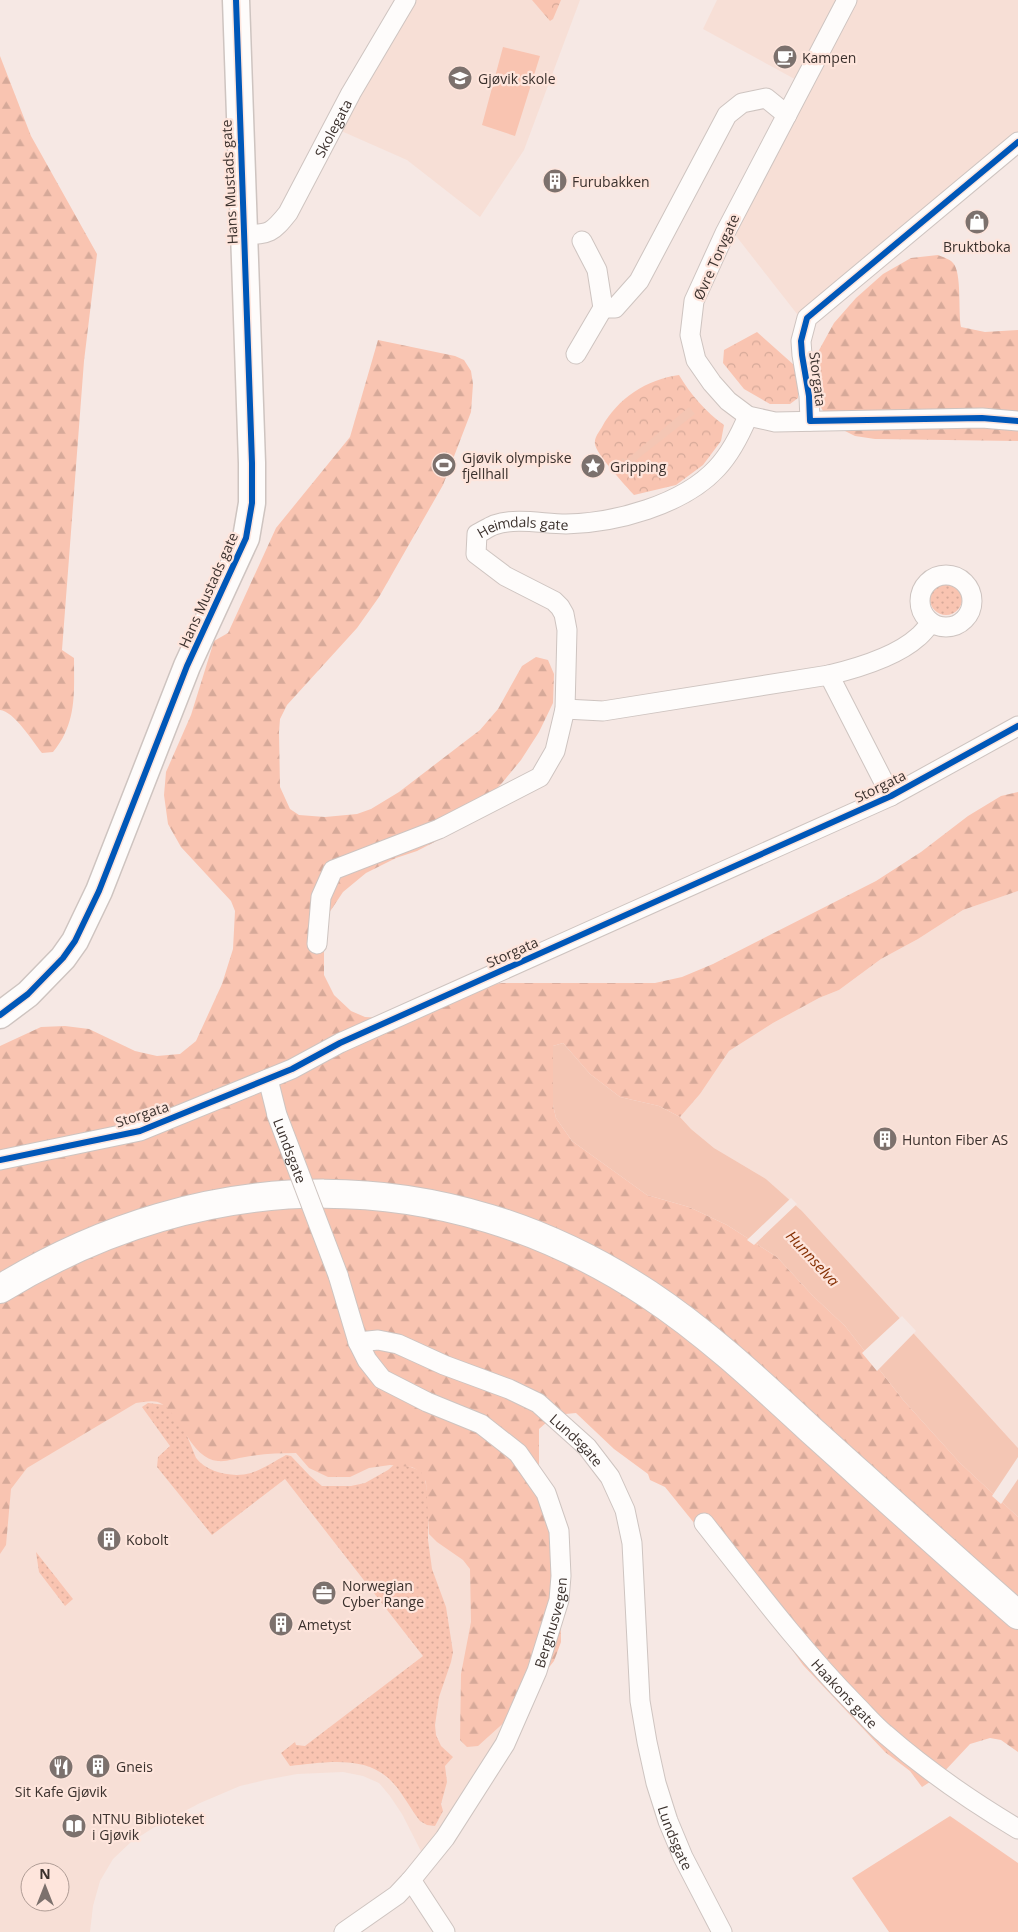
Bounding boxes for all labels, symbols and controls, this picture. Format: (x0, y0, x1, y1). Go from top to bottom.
cafe icon: Kampen (772, 44, 798, 70)
place label: Kampen (802, 48, 856, 67)
school or university icon: Gjøvik skole (447, 65, 473, 91)
place label: Gjøvik skole (478, 69, 556, 88)
street label: Skolegata (310, 96, 356, 160)
street label: Hans Mustads gate (216, 119, 242, 245)
building icon: Furubakken (542, 168, 568, 194)
place label: Furubakken (572, 172, 650, 191)
shop icon: Bruktboka (964, 209, 990, 235)
street label: Øvre Torvgate (689, 211, 743, 303)
place label: Bruktboka (943, 237, 1011, 256)
street label: Storgata (805, 351, 831, 407)
place label: Gjøvik olympiske fjellhall (462, 448, 572, 483)
sports icon: Gjøvik olympiske fjellhall (431, 452, 457, 478)
place icon: Gripping (580, 453, 606, 479)
place label: Gripping (610, 457, 667, 476)
street label: Heimdals gate (473, 512, 569, 542)
street label: Hans Mustads gate (174, 529, 242, 651)
street label: Storgata (851, 765, 909, 807)
street label: Storgata (483, 932, 541, 972)
street label: Storgata (113, 1096, 171, 1132)
street label: Lundsgate (270, 1115, 312, 1186)
building icon: Hunton Fiber AS (872, 1126, 898, 1152)
place label: Hunton Fiber AS (902, 1130, 1008, 1149)
water label: Hunnselva (782, 1226, 844, 1291)
street label: Lundsgate (546, 1409, 608, 1470)
building icon: Kobolt (96, 1526, 122, 1552)
place label: Kobolt (126, 1530, 169, 1549)
place label: Norwegian Cyber Range (342, 1576, 424, 1611)
street label: Berghusvegen (529, 1576, 570, 1670)
office icon: Norwegian Cyber Range (311, 1580, 337, 1606)
building icon: Ametyst (268, 1611, 294, 1637)
place label: Ametyst (298, 1615, 351, 1634)
street label: Haakons gate (808, 1654, 882, 1732)
building icon: Gneis (85, 1753, 111, 1779)
restaurant icon: Sit Kafe Gjøvik (48, 1754, 74, 1780)
place label: Gneis (116, 1757, 153, 1776)
place label: Sit Kafe Gjøvik (15, 1782, 108, 1801)
street label: Lundsgate (654, 1803, 698, 1873)
place label: NTNU Biblioteket i Gjøvik (92, 1809, 204, 1844)
library icon: NTNU Biblioteket i Gjøvik (61, 1813, 87, 1839)
north arrow (20, 1862, 70, 1912)
text: N (39, 1864, 51, 1883)

